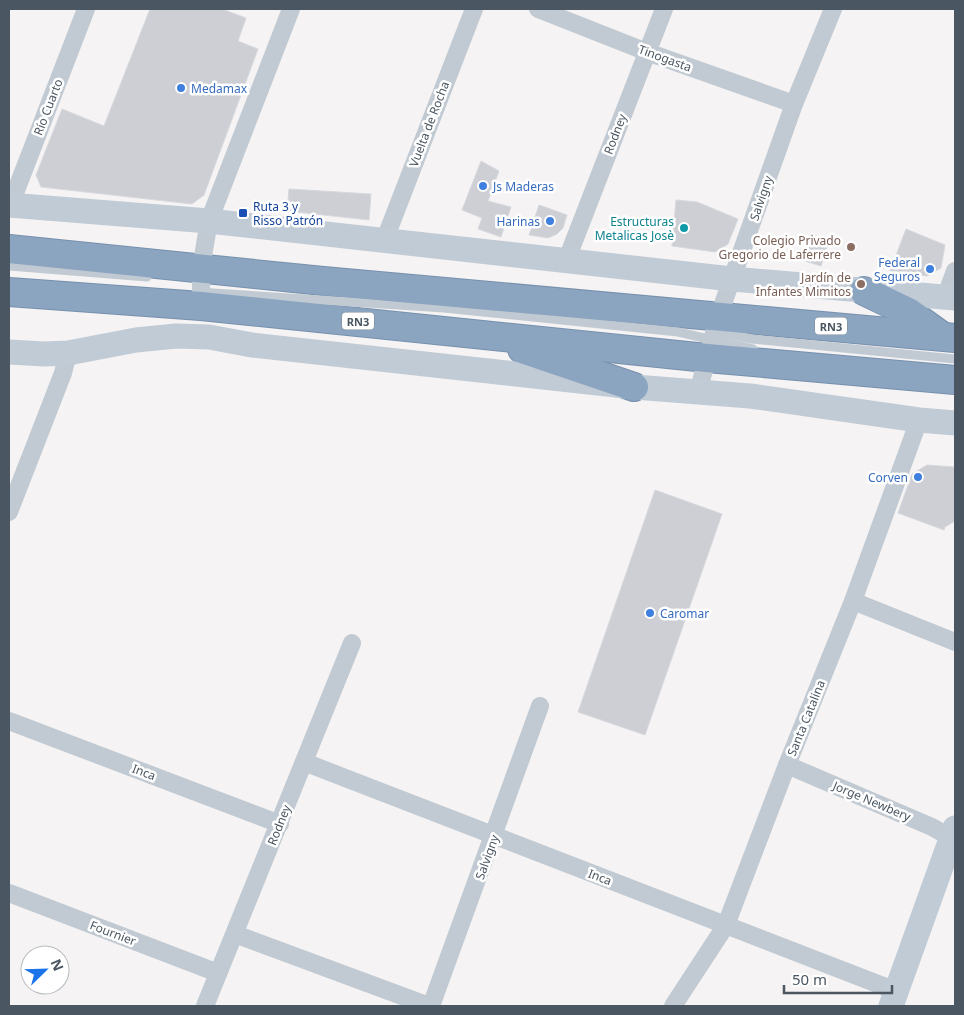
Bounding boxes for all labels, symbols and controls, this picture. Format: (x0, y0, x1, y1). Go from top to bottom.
street label: Tinogasta (636, 41, 694, 75)
street label: Río Cuarto (29, 76, 67, 138)
street label: Vuelta de Rocha (405, 79, 453, 169)
place label: Medamax (191, 80, 248, 97)
marker: Medamax (175, 82, 187, 94)
street label: Rodney (600, 110, 631, 157)
street label: Salvigny (745, 172, 777, 223)
place label: Js Maderas (492, 178, 554, 195)
marker: Js Maderas (477, 180, 489, 192)
place label: Ruta 3 y Risso Patrón (253, 198, 323, 229)
marker: Ruta 3 y Risso Patrón (237, 207, 249, 219)
place label: Harinas (496, 213, 540, 230)
place label: Estructuras Metalicas Josè (595, 213, 674, 244)
marker: Harinas (544, 215, 556, 227)
marker: Estructuras Metalicas Josè (678, 222, 690, 234)
place label: Colegio Privado Gregorio de Laferrere (719, 232, 841, 263)
marker: Colegio Privado Gregorio de Laferrere (845, 241, 857, 253)
place label: Federal Seguros (874, 254, 920, 285)
marker: Federal Seguros (924, 263, 936, 275)
place label: Jardín de Infantes Mimitos (756, 269, 851, 300)
marker: Jardín de Infantes Mimitos (855, 278, 867, 290)
road number: RN3 (342, 312, 374, 330)
road number: RN3 (815, 318, 847, 334)
place label: Corven (868, 469, 908, 486)
marker: Corven (912, 471, 924, 483)
place label: Caromar (660, 605, 709, 622)
marker: Caromar (644, 607, 656, 619)
street label: Santa Catalina (783, 677, 829, 759)
street label: Inca (130, 760, 158, 784)
street label: Jorge Newbery (830, 777, 914, 825)
street label: Rodney (263, 801, 295, 848)
street label: Salvigny (471, 831, 503, 882)
street label: Inca (586, 865, 614, 889)
street label: Fournier (87, 916, 139, 950)
north arrow (20, 945, 70, 995)
text: N (46, 956, 68, 974)
scale bar (784, 962, 892, 994)
text: 50 m (792, 969, 827, 989)

